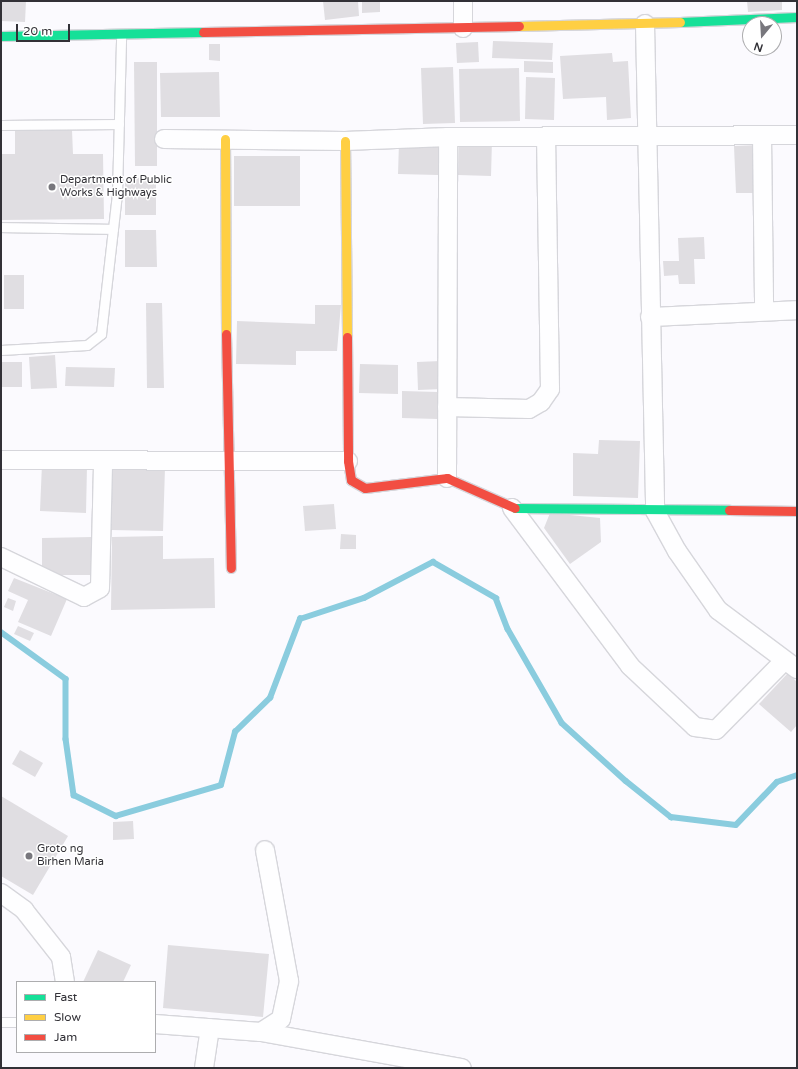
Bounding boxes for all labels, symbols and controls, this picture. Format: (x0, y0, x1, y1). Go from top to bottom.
scale bar (18, 16, 72, 42)
north arrow (742, 16, 782, 56)
text: 20 m (23, 24, 52, 38)
text: N (752, 39, 765, 54)
place label: Department of Public Works & Highways (60, 174, 172, 200)
marker: Department of Public Works & Highways (47, 182, 57, 192)
place label: Groto ng Birhen Maria (37, 843, 104, 869)
marker: Groto ng Birhen Maria (24, 851, 34, 861)
legend (16, 981, 156, 1053)
text: Fast (54, 990, 77, 1004)
text: Slow (54, 1010, 81, 1024)
text: Jam (54, 1030, 77, 1044)

